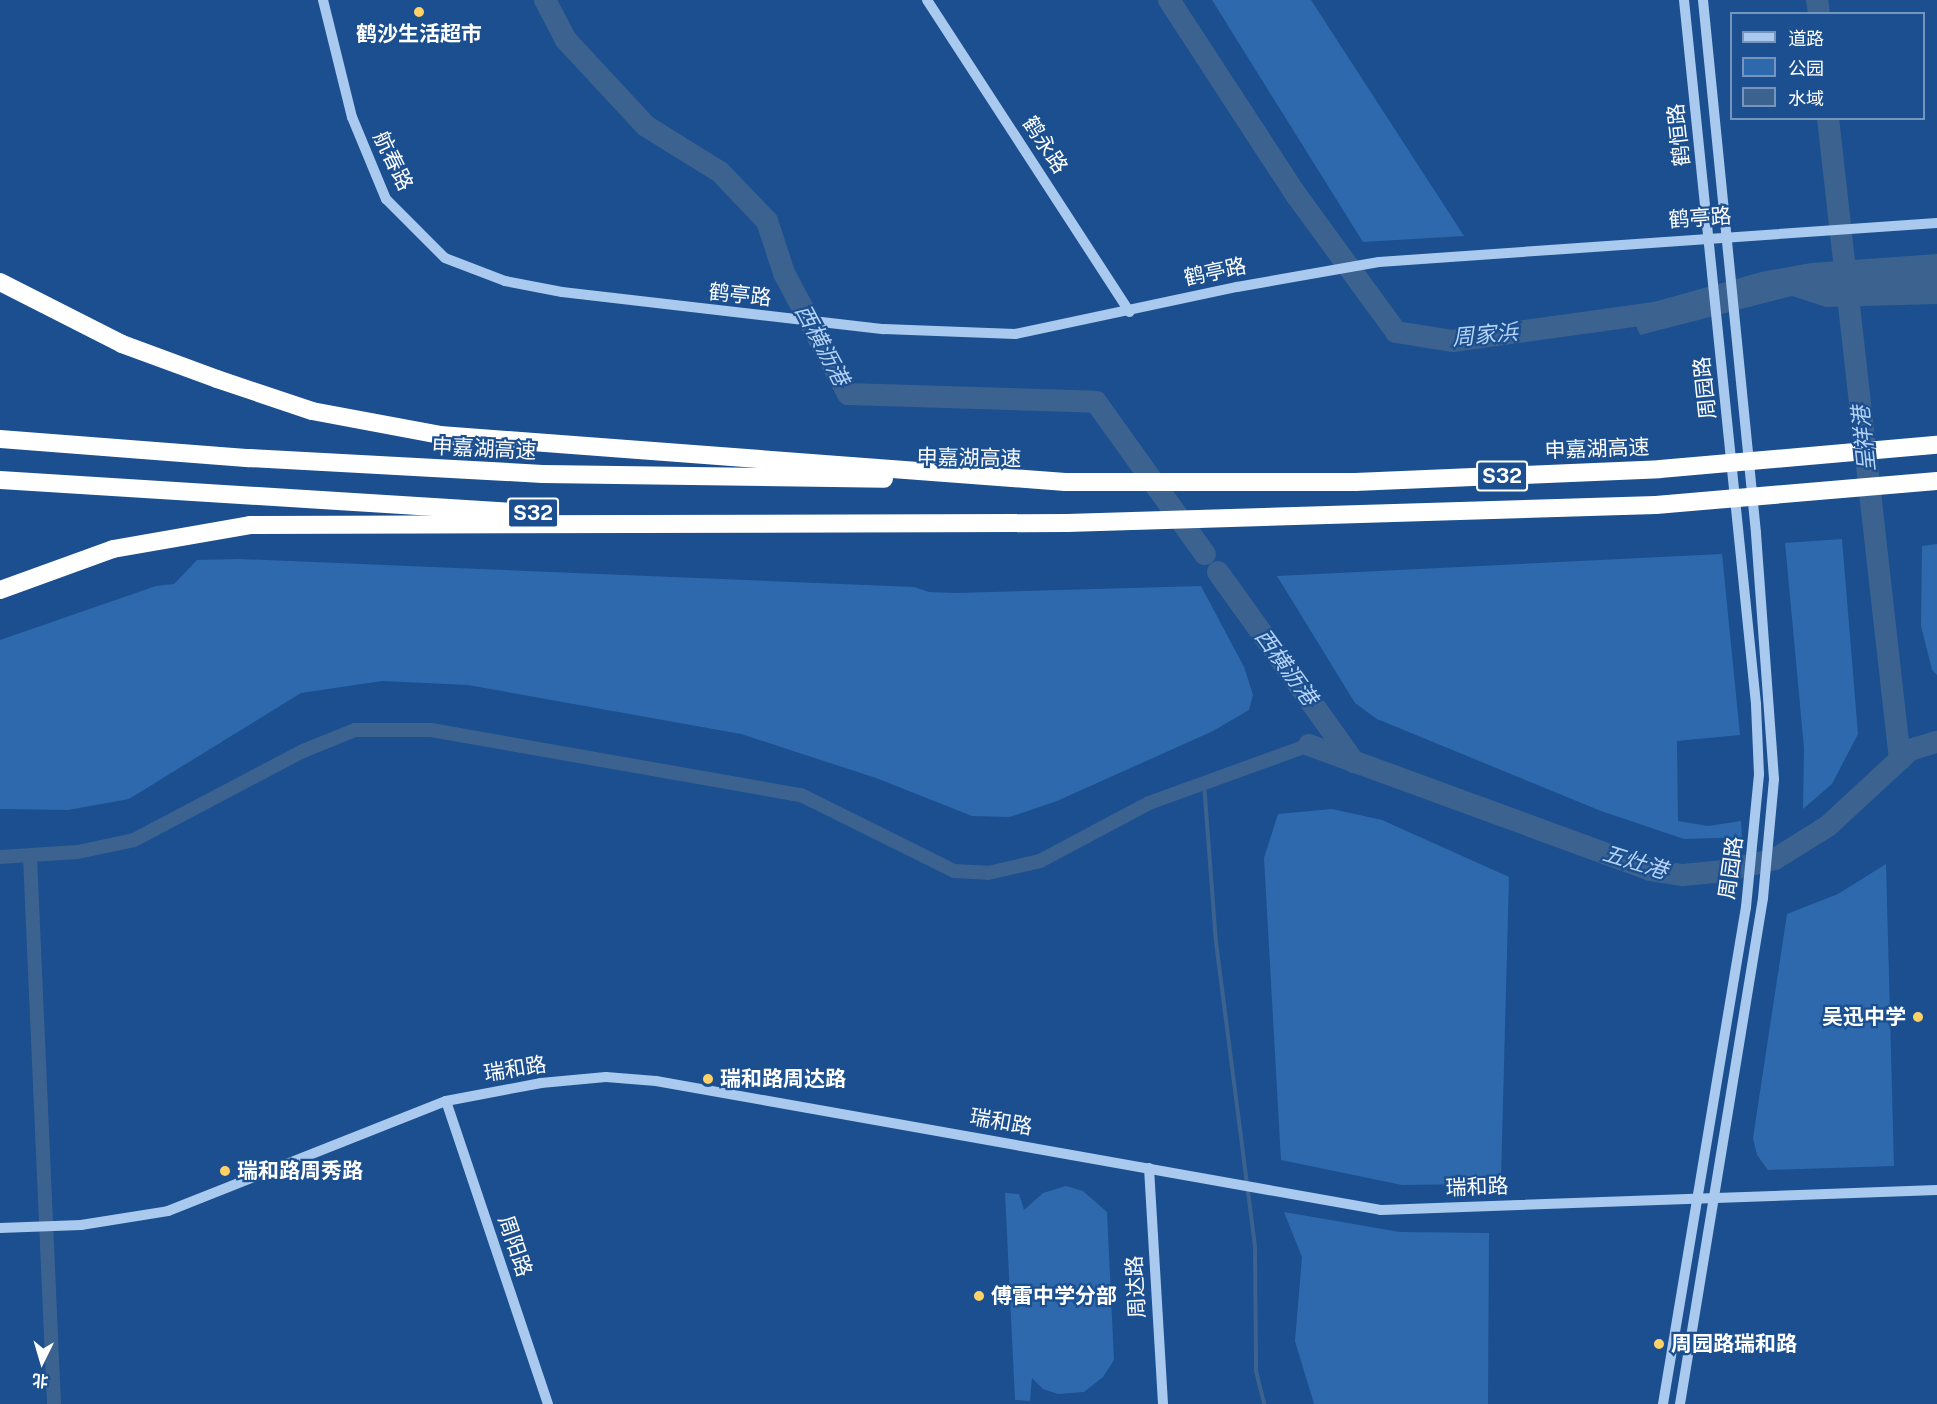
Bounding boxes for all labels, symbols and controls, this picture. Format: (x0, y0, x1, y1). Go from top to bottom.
marker: 鹤沙生活超市 (412, 5, 426, 19)
legend (1730, 12, 1925, 120)
place label: 鹤沙生活超市 (356, 21, 482, 47)
text: 道路 (1788, 28, 1824, 49)
text: 公园 (1788, 58, 1824, 79)
text: 水域 (1788, 88, 1824, 109)
street label: 鹤恒路 (1663, 102, 1695, 168)
street label: 鹤永路 (1017, 112, 1073, 178)
street label: 航春路 (368, 127, 418, 195)
street label: 鹤亭路 (1668, 203, 1732, 233)
street label: 鹤亭路 (1182, 253, 1248, 291)
street label: 鹤亭路 (707, 279, 773, 311)
water label: 西横沥港 (790, 300, 854, 390)
water label: 周家浜 (1451, 319, 1519, 351)
street label: 周园路 (1689, 355, 1721, 421)
water label: 呈祥港 (1847, 405, 1881, 473)
street label: 申嘉湖高速 (431, 434, 537, 464)
street label: 申嘉湖高速 (1544, 435, 1650, 463)
street label: 申嘉湖高速 (916, 444, 1022, 472)
road number: S32 (1475, 459, 1529, 493)
road number: S32 (506, 496, 560, 530)
water label: 西横沥港 (1249, 624, 1323, 710)
street label: 周园路 (1714, 835, 1748, 901)
water label: 五灶港 (1600, 840, 1670, 884)
place label: 吴迅中学 (1822, 1004, 1906, 1030)
marker: 吴迅中学 (1911, 1010, 1925, 1024)
street label: 瑞和路 (482, 1052, 548, 1086)
place label: 瑞和路周达路 (720, 1066, 846, 1092)
marker: 瑞和路周达路 (701, 1072, 715, 1086)
street label: 瑞和路 (968, 1104, 1034, 1140)
place label: 瑞和路周秀路 (237, 1158, 363, 1184)
marker: 瑞和路周秀路 (218, 1164, 232, 1178)
street label: 瑞和路 (1445, 1173, 1509, 1201)
street label: 周阳路 (493, 1212, 537, 1280)
street label: 周达路 (1122, 1255, 1150, 1319)
place label: 傅雷中学分部 (991, 1283, 1117, 1309)
marker: 傅雷中学分部 (972, 1289, 986, 1303)
place label: 周园路瑞和路 (1671, 1331, 1797, 1357)
north arrow (12, 1332, 72, 1392)
marker: 周园路瑞和路 (1652, 1337, 1666, 1351)
text: 北 (32, 1370, 49, 1391)

